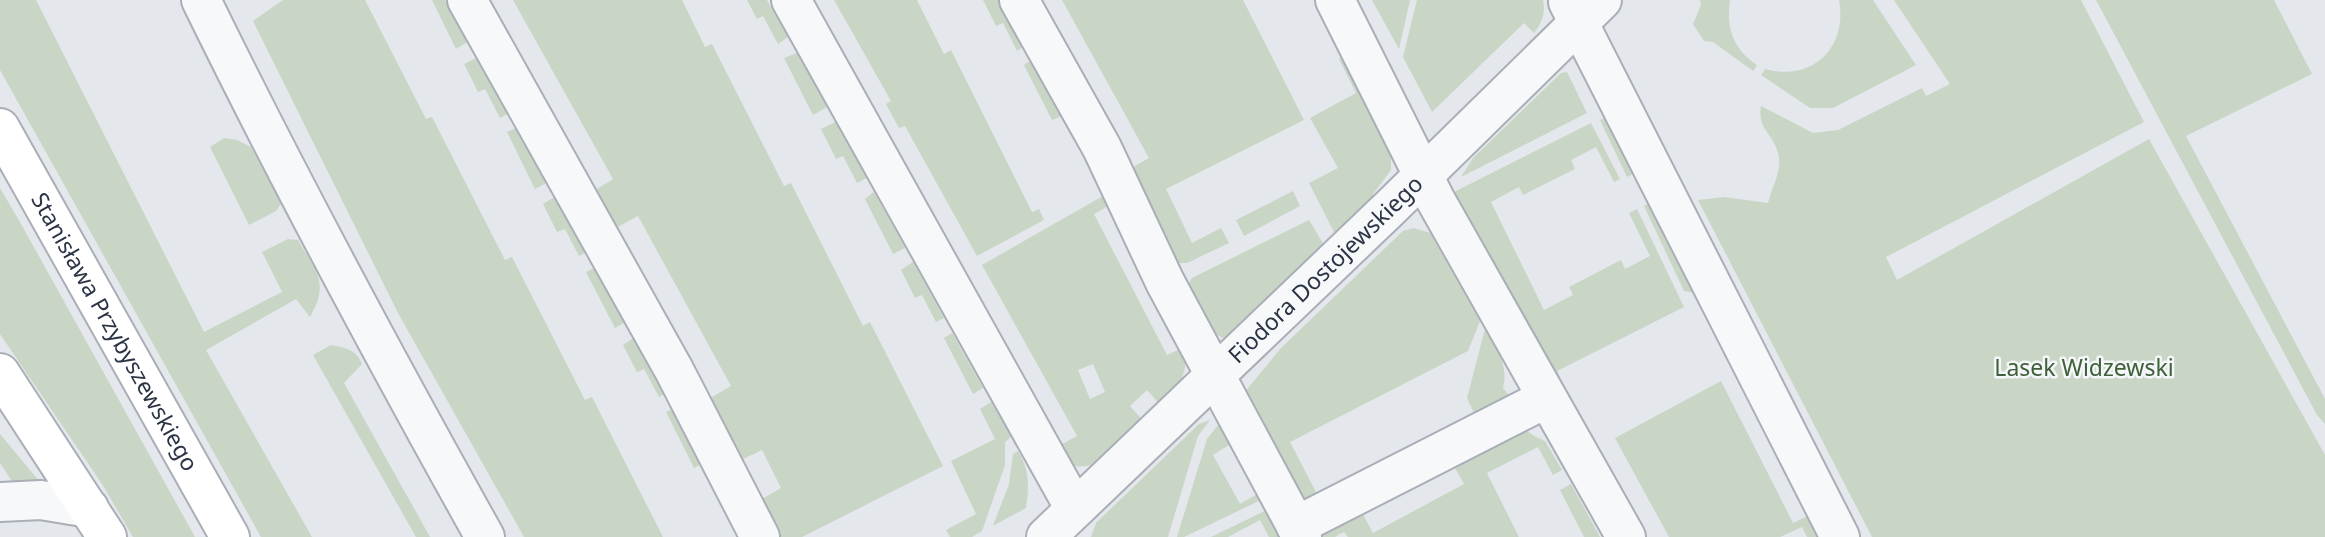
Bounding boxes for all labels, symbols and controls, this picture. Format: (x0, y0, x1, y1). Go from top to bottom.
street label: Fiodora Dostojewskiego (1220, 168, 1429, 370)
street label: Stanisława Przybyszewskiego (24, 186, 207, 477)
park label: Lasek Widzewski (1994, 351, 2174, 383)

